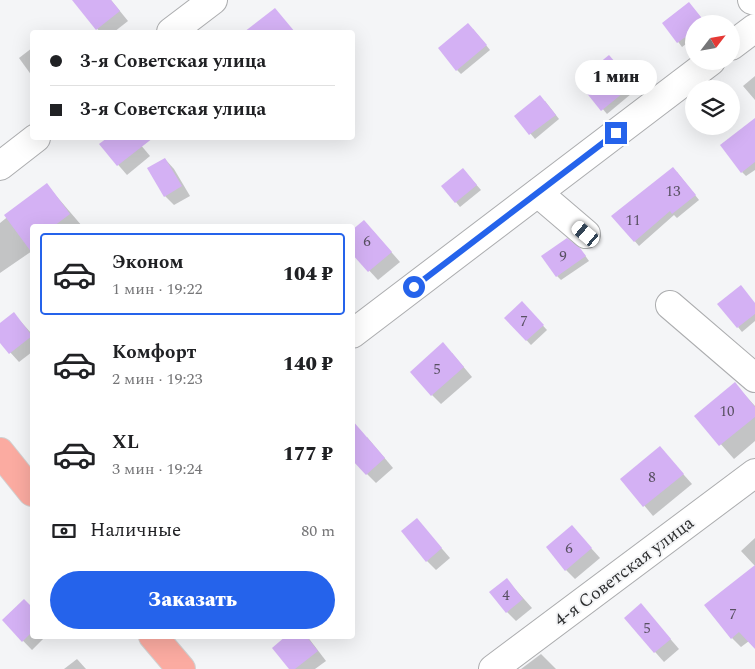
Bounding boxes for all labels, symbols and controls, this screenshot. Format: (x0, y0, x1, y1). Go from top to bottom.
north arrow (685, 15, 740, 70)
map controls (685, 15, 740, 135)
text: 3-я Советская улица (80, 47, 266, 76)
callout: 1 мин (575, 61, 657, 96)
text: 1 мин (593, 65, 639, 89)
button: layers (685, 80, 740, 135)
text: 3-я Советская улица (80, 95, 266, 124)
route end (605, 122, 627, 144)
house number: 13 (665, 180, 681, 203)
house number: 11 (625, 209, 641, 232)
car (569, 219, 602, 249)
house number: 6 (363, 230, 371, 253)
house number: 9 (559, 245, 567, 268)
text: Эконом (112, 248, 183, 277)
icon: car (52, 252, 97, 297)
text: 104 ₽ (283, 260, 333, 289)
route start (403, 276, 425, 298)
text: 1 мин · 19:22 (112, 277, 202, 301)
house number: 7 (520, 310, 528, 333)
text: Комфорт (112, 338, 196, 367)
icon: car (52, 342, 97, 387)
text: 140 ₽ (283, 350, 333, 379)
house number: 5 (433, 358, 441, 381)
text: 2 мин · 19:23 (112, 367, 202, 391)
house number: 10 (719, 400, 735, 423)
text: XL (112, 428, 139, 457)
icon: car (52, 432, 97, 477)
text: 177 ₽ (283, 440, 333, 469)
text: 3 мин · 19:24 (112, 457, 202, 481)
house number: 8 (648, 466, 656, 489)
street label: 4-я Советская улица (549, 510, 700, 633)
text: Наличные (90, 516, 181, 545)
icon: cash (50, 517, 78, 545)
text: 80 m (301, 519, 335, 543)
house number: 6 (565, 537, 573, 560)
button: Заказать (50, 571, 335, 629)
house number: 4 (502, 584, 510, 607)
house number: 7 (729, 603, 737, 626)
house number: 5 (643, 617, 651, 640)

